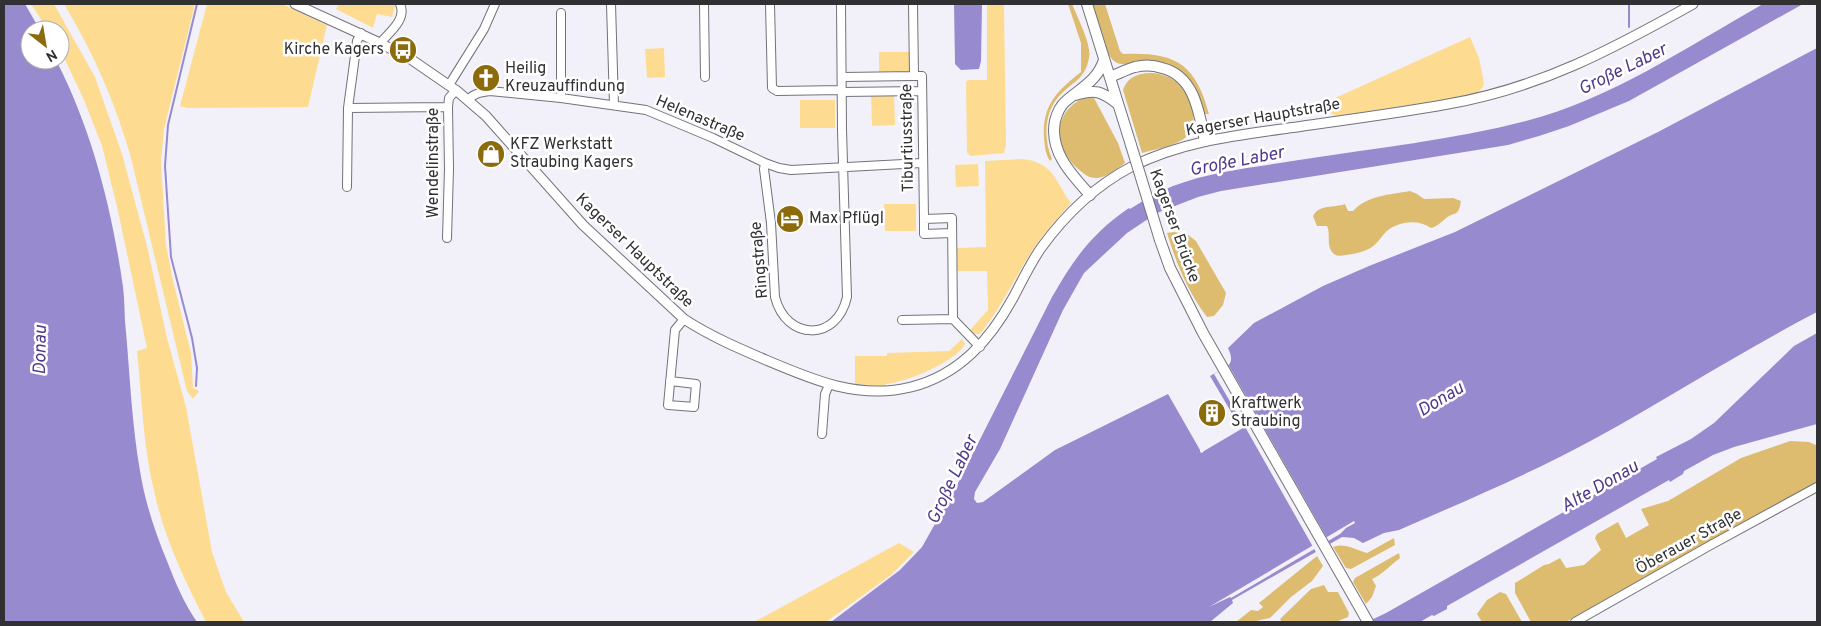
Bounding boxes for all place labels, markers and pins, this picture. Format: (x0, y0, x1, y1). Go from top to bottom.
bus stop icon: Kirche Kagers (388, 35, 418, 65)
place label: Kirche Kagers (284, 40, 384, 60)
place label: Heilig Kreuzauffindung (505, 59, 625, 97)
church icon: Heilig Kreuzauffindung (471, 63, 501, 93)
place label: KFZ Werkstatt Straubing Kagers (510, 135, 633, 173)
shop icon: KFZ Werkstatt Straubing Kagers (476, 139, 506, 169)
hotel icon: Max Pflügl (775, 204, 805, 234)
place label: Max Pflügl (809, 209, 884, 229)
place label: Kraftwerk Straubing (1231, 394, 1302, 432)
building icon: Kraftwerk Straubing (1197, 398, 1227, 428)

